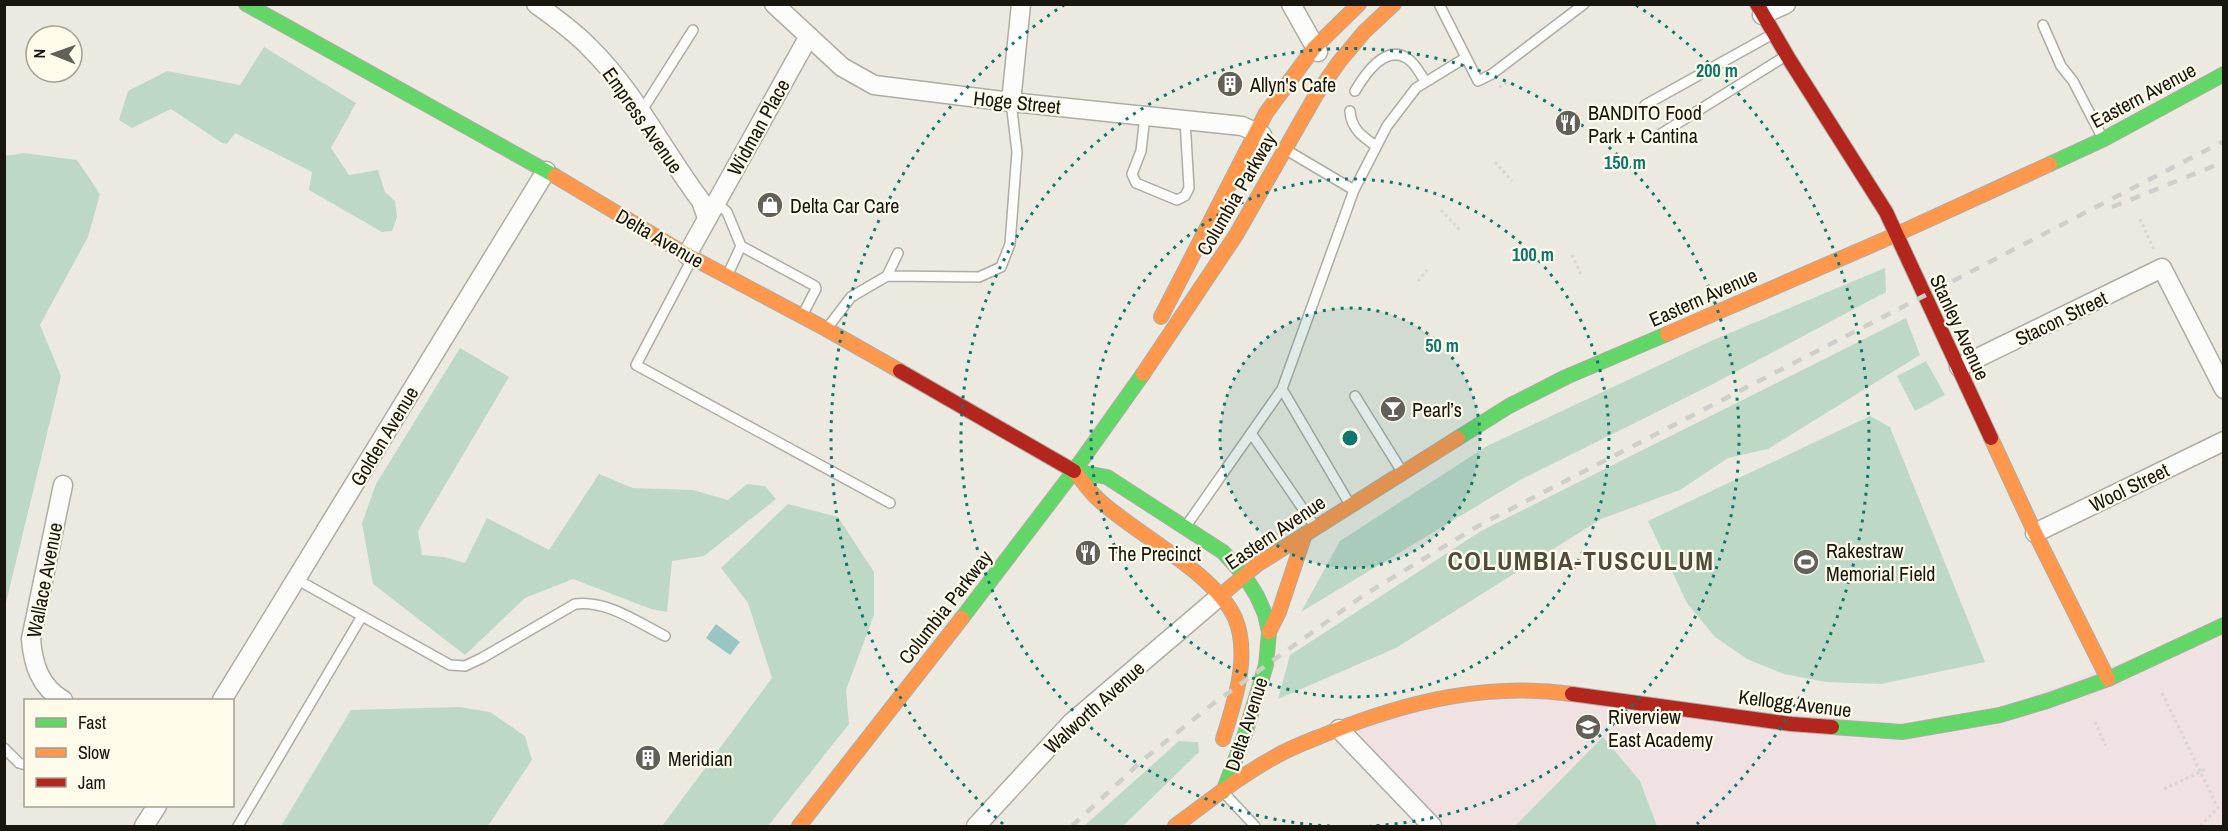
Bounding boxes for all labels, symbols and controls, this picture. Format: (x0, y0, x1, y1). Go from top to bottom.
north arrow (24, 24, 84, 84)
text: N (28, 49, 50, 59)
street label: Eastern Avenue (2086, 56, 2200, 134)
text: 200 m (1696, 58, 1738, 83)
street label: Empress Avenue (596, 62, 690, 178)
building icon: Allyn's Cafe (1215, 69, 1245, 99)
place label: Allyn's Cafe (1249, 71, 1336, 98)
street label: Widman Place (720, 74, 796, 180)
street label: Hoge Street (972, 84, 1062, 120)
place label: BANDITO Food Park + Cantina (1588, 99, 1702, 149)
restaurant icon: BANDITO Food Park + Cantina (1553, 108, 1583, 138)
street label: Columbia Parkway (1190, 127, 1282, 260)
text: 150 m (1604, 150, 1646, 175)
shop icon: Delta Car Care (755, 190, 785, 220)
place label: Delta Car Care (790, 192, 899, 219)
street label: Delta Avenue (611, 202, 709, 274)
text: 100 m (1512, 242, 1554, 267)
street label: Eastern Avenue (1645, 261, 1761, 333)
street label: Stanley Avenue (1924, 270, 1996, 384)
street label: Stacon Street (2010, 284, 2112, 352)
text: 50 m (1425, 333, 1459, 358)
street label: Golden Avenue (344, 381, 424, 491)
bar icon: Pearl’s (1378, 394, 1408, 424)
place label: Pearl’s (1412, 396, 1462, 423)
centre of rings (1340, 428, 1360, 448)
street label: Wool Street (2085, 456, 2174, 518)
street label: Eastern Avenue (1220, 489, 1330, 575)
street label: Wallace Avenue (20, 520, 68, 640)
place label: Rakestraw Memorial Field (1826, 537, 1935, 587)
restaurant icon: The Precinct (1073, 538, 1103, 568)
place label: The Precinct (1108, 540, 1201, 567)
district label: COLUMBIA-TUSCULUM (1447, 543, 1715, 578)
street label: Columbia Parkway (892, 544, 998, 670)
sports icon: Rakestraw Memorial Field (1791, 547, 1821, 577)
street label: Walworth Avenue (1038, 655, 1150, 759)
street label: Delta Avenue (1218, 674, 1274, 774)
street label: Kellogg Avenue (1737, 683, 1853, 723)
legend (24, 699, 234, 807)
place label: Riverview East Academy (1608, 703, 1714, 753)
text: Fast (78, 710, 106, 735)
school or university icon: Riverview East Academy (1573, 712, 1603, 742)
text: Slow (78, 740, 110, 765)
building icon: Meridian (633, 743, 663, 773)
place label: Meridian (668, 745, 733, 772)
text: Jam (78, 770, 106, 795)

